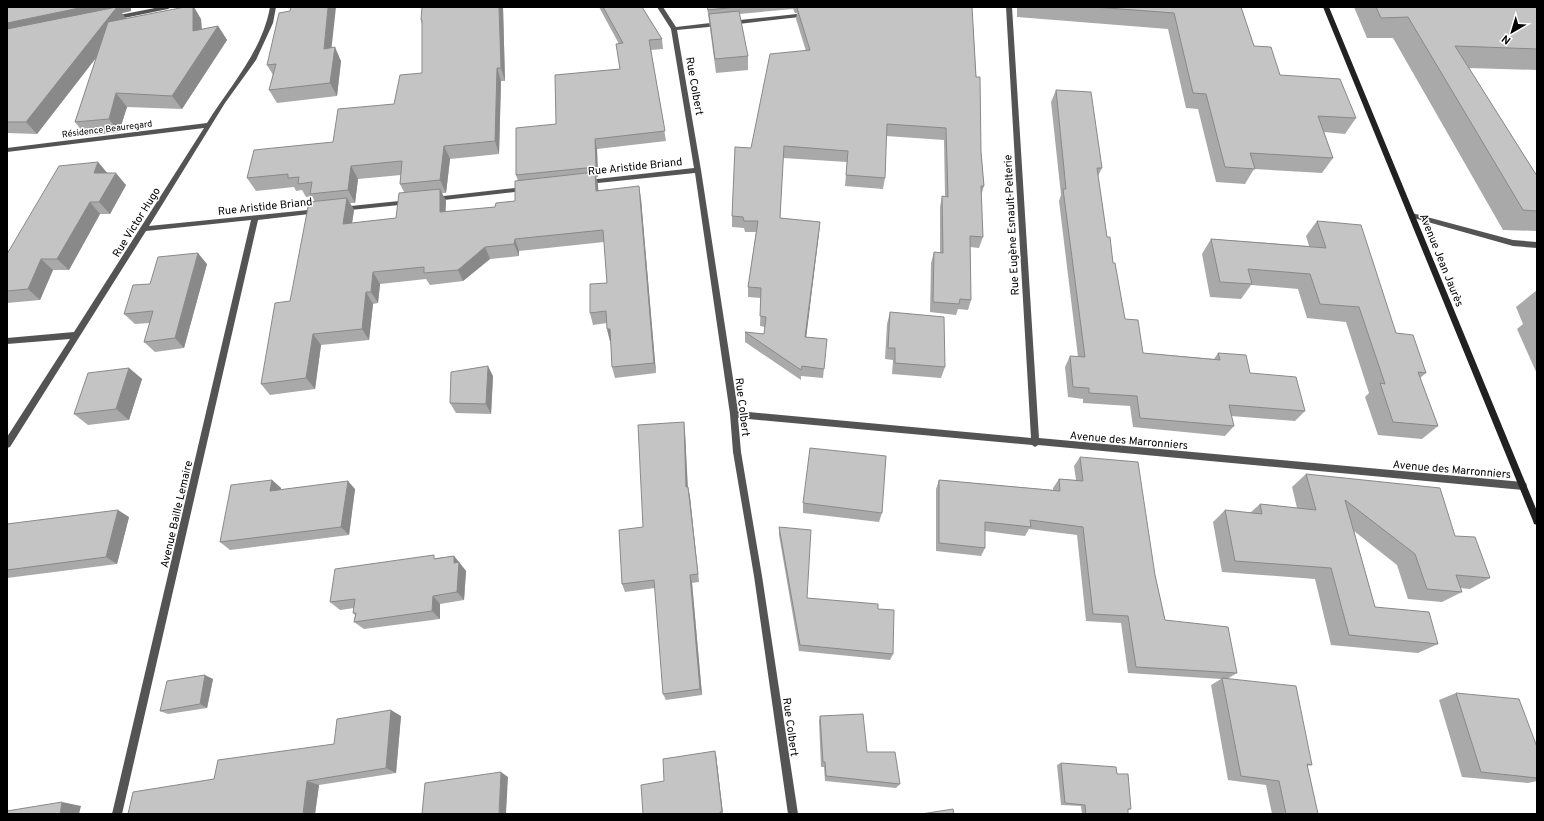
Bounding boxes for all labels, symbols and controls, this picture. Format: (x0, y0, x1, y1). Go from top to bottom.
north arrow (1492, 12, 1532, 52)
text: N (1499, 31, 1514, 47)
street label: Rue Colbert (682, 56, 706, 116)
street label: Résidence Beauregard (61, 118, 153, 141)
street label: Rue Eugène Esnault-Pelterie (1001, 154, 1023, 296)
street label: Rue Aristide Briand (587, 155, 683, 179)
street label: Rue Victor Hugo (110, 185, 164, 260)
street label: Rue Aristide Briand (217, 195, 313, 219)
street label: Avenue Jean Jaurès (1416, 212, 1466, 309)
street label: Rue Colbert (731, 377, 753, 437)
street label: Avenue des Marronniers (1069, 429, 1189, 453)
street label: Avenue des Marronniers (1392, 458, 1512, 482)
street label: Avenue Baille Lemaire (158, 459, 196, 569)
street label: Rue Colbert (779, 697, 801, 757)

